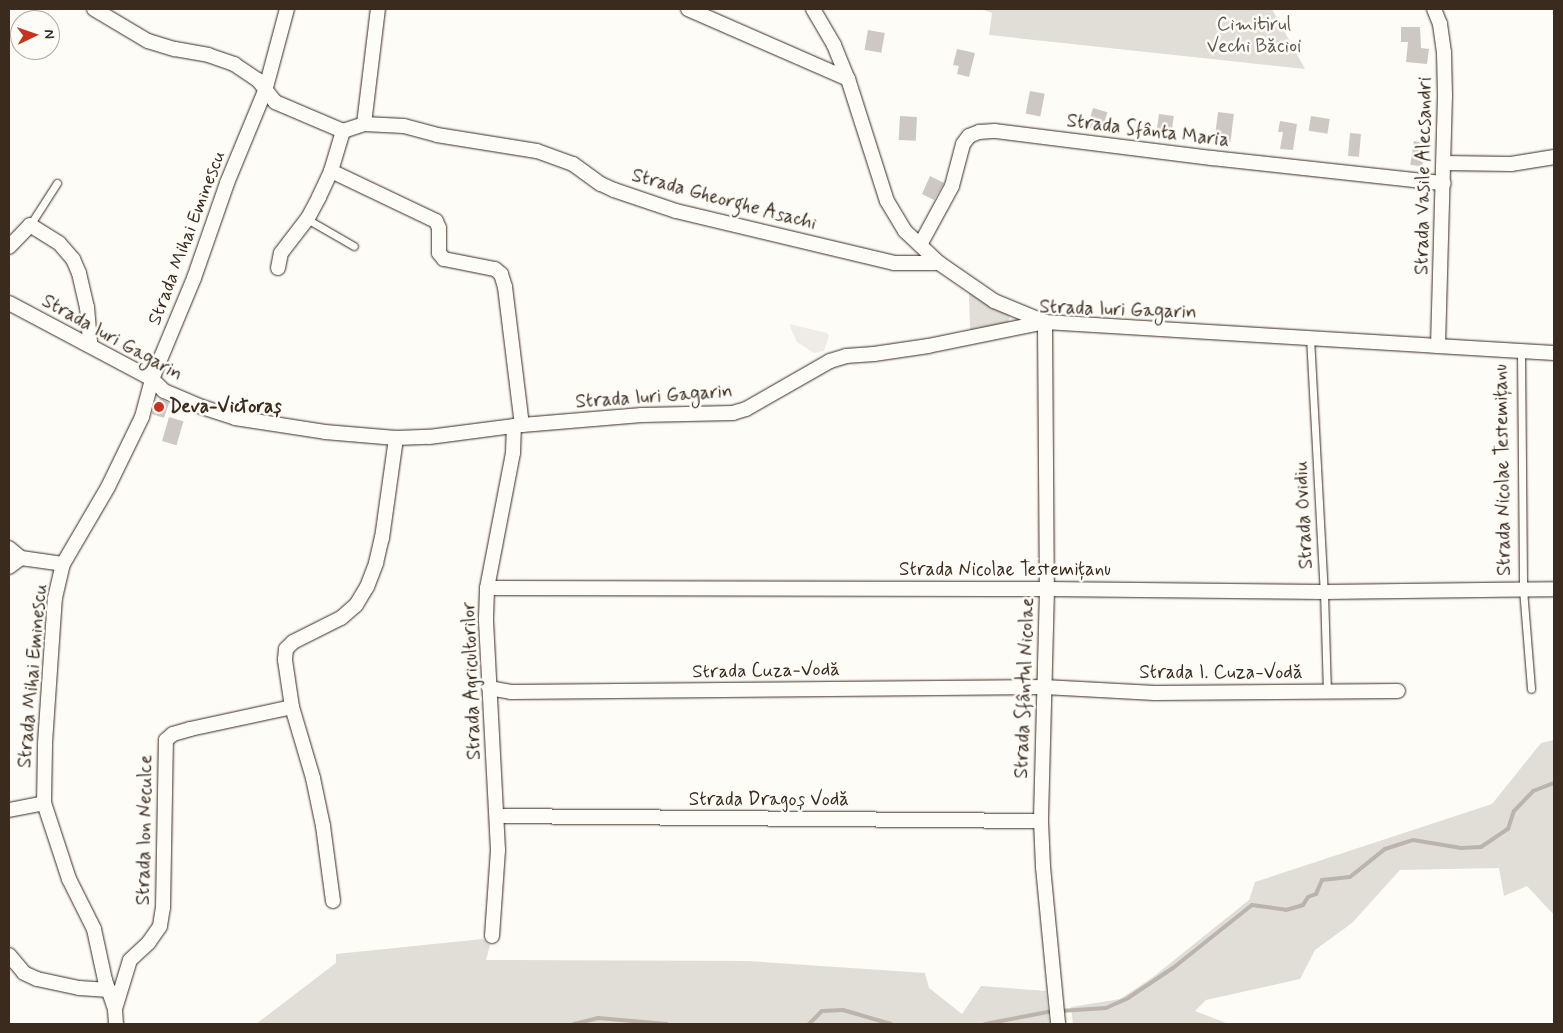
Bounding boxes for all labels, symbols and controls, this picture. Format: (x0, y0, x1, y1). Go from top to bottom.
north arrow (10, 10, 60, 60)
park label: Cimitirul Vechi Băcioi (1207, 14, 1301, 58)
text: N (40, 29, 58, 39)
street label: Strada Vasile Alecsandri (1411, 77, 1437, 275)
street label: Strada Sfânta Maria (1063, 109, 1233, 153)
street label: Strada Mihai Eminescu (144, 148, 230, 328)
street label: Strada Gheorghe Asachi (628, 164, 820, 236)
street label: Strada Iuri Gagarin (38, 290, 186, 386)
street label: Strada Iuri Gagarin (1040, 296, 1196, 324)
street label: Strada Nicolae Testemițanu (1490, 363, 1516, 577)
street label: Strada Iuri Gagarin (575, 380, 733, 414)
place label: Deva-Victoraș (169, 396, 282, 418)
marker: Deva-Victoraș (153, 401, 165, 413)
street label: Strada Ovidiu (1290, 461, 1318, 569)
street label: Strada Nicolae Testemițanu (898, 559, 1112, 581)
street label: Strada Mihai Eminescu (14, 584, 52, 768)
street label: Strada Sfântul Nicolae (1010, 596, 1040, 780)
street label: Strada Agricultorilor (458, 599, 486, 763)
street label: Strada Cuza-Vodă (692, 658, 840, 684)
street label: Strada I. Cuza-Vodă (1137, 662, 1305, 684)
street label: Strada Ion Neculce (132, 755, 158, 905)
street label: Strada Dragoș Vodă (689, 789, 849, 811)

